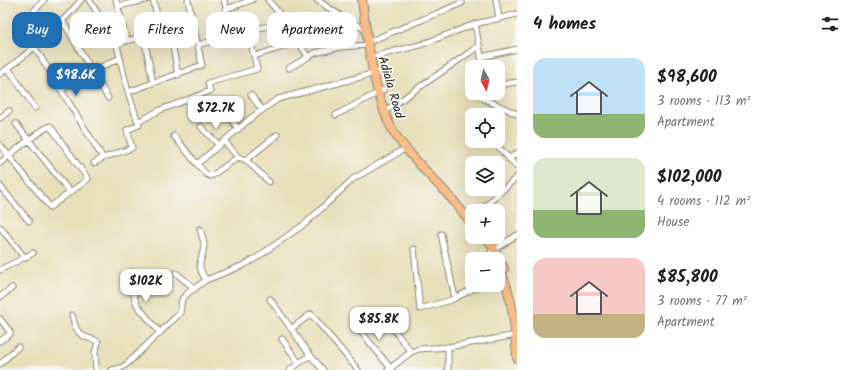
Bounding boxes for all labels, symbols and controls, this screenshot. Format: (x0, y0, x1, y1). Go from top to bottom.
text: 4 homes (533, 11, 596, 38)
chip: Buy (12, 12, 62, 48)
chip: Rent (70, 12, 126, 48)
chip: Filters (134, 12, 198, 48)
chip: New (206, 12, 259, 48)
chip: Apartment (267, 12, 357, 48)
icon: filters (819, 13, 841, 35)
street label: Adiala Road (372, 54, 410, 122)
north arrow (465, 60, 505, 100)
map controls (465, 60, 505, 292)
pin: $98.6K (43, 63, 109, 97)
text: $98,600 (657, 64, 717, 91)
text: $98.6K (56, 65, 96, 86)
icon: home (565, 74, 613, 122)
text: 3 rooms · 113 m² (657, 91, 750, 112)
pin: $72.7K (183, 96, 249, 130)
text: $72.7K (197, 98, 235, 119)
button: locate (465, 108, 505, 148)
text: Apartment (657, 112, 715, 133)
button: layers (465, 156, 505, 196)
text: $102,000 (657, 164, 721, 191)
icon: home (565, 174, 613, 222)
text: 4 rooms · 112 m² (657, 191, 750, 212)
button: + (465, 204, 505, 244)
text: House (657, 212, 689, 233)
button: − (465, 252, 505, 292)
text: $85,800 (657, 264, 718, 291)
pin: $102K (118, 269, 174, 303)
text: $102K (129, 271, 163, 292)
icon: home (565, 274, 613, 322)
text: 3 rooms · 77 m² (657, 291, 747, 312)
pin: $85.8K (346, 307, 412, 341)
text: $85.8K (359, 309, 399, 330)
text: Apartment (657, 312, 715, 333)

